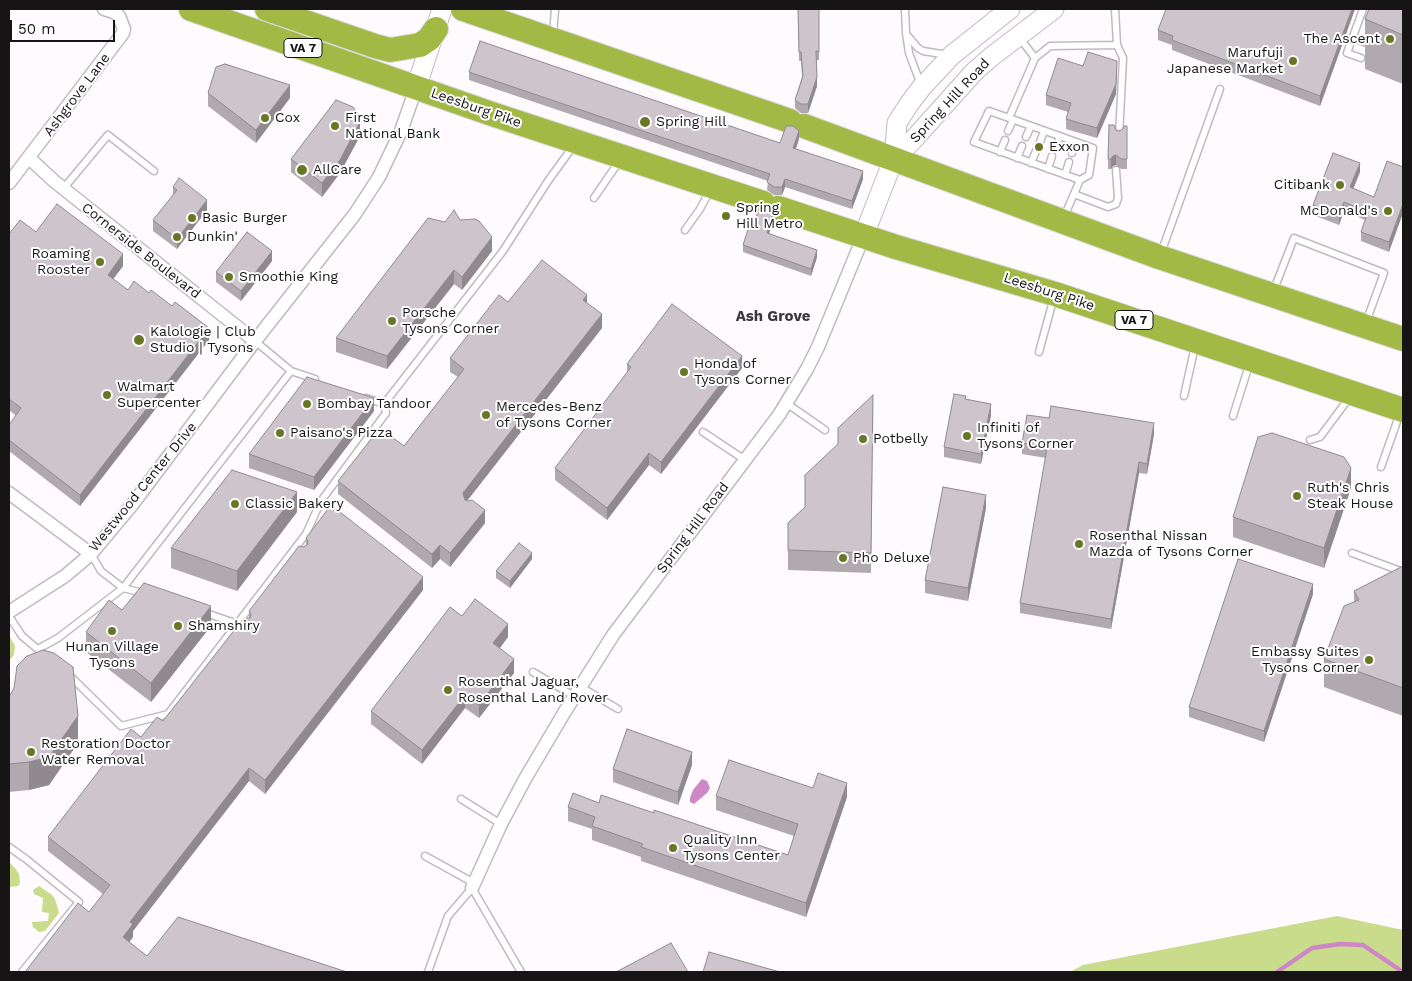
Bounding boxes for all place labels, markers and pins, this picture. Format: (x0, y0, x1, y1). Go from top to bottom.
place label: The Ascent (1303, 31, 1380, 47)
marker: The Ascent (1384, 33, 1396, 45)
place label: Marufuji Japanese Market (1167, 45, 1283, 78)
marker: Marufuji Japanese Market (1287, 55, 1299, 67)
place label: Cox (275, 110, 300, 126)
place label: First National Bank (345, 110, 440, 142)
marker: Cox (259, 112, 271, 124)
place label: Spring Hill (656, 114, 727, 130)
marker: Spring Hill (638, 115, 652, 129)
marker: First National Bank (329, 120, 341, 132)
place label: Exxon (1049, 139, 1090, 155)
marker: Exxon (1033, 141, 1045, 153)
place label: AllCare (313, 162, 362, 178)
marker: AllCare (295, 163, 309, 177)
place label: Citibank (1274, 177, 1330, 193)
marker: Citibank (1334, 179, 1346, 191)
place label: Spring Hill Metro (736, 200, 803, 232)
place label: McDonald's (1300, 203, 1378, 219)
marker: McDonald's (1382, 205, 1394, 217)
place label: Basic Burger (202, 210, 287, 226)
marker: Spring Hill Metro (720, 210, 732, 222)
marker: Basic Burger (186, 212, 198, 224)
place label: Dunkin' (187, 229, 238, 245)
marker: Dunkin' (171, 231, 183, 243)
place label: Roaming Rooster (31, 246, 90, 278)
marker: Roaming Rooster (94, 256, 106, 268)
place label: Smoothie King (239, 269, 338, 285)
marker: Smoothie King (223, 271, 235, 283)
place label: Porsche Tysons Corner (402, 305, 499, 338)
marker: Porsche Tysons Corner (386, 315, 398, 327)
place label: Kalologie | Club Studio | Tysons (150, 324, 256, 357)
marker: Kalologie | Club Studio | Tysons (132, 333, 146, 347)
place label: Honda of Tysons Corner (694, 356, 791, 388)
marker: Honda of Tysons Corner (678, 366, 690, 378)
place label: Walmart Supercenter (117, 379, 201, 412)
marker: Walmart Supercenter (101, 389, 113, 401)
place label: Bombay Tandoor (317, 396, 431, 412)
marker: Bombay Tandoor (301, 398, 313, 410)
place label: Mercedes-Benz of Tysons Corner (496, 399, 612, 432)
marker: Mercedes-Benz of Tysons Corner (480, 409, 492, 421)
place label: Infiniti of Tysons Corner (977, 420, 1074, 452)
place label: Paisano's Pizza (290, 425, 393, 441)
marker: Paisano's Pizza (274, 427, 286, 439)
marker: Infiniti of Tysons Corner (961, 430, 973, 442)
place label: Potbelly (873, 431, 928, 447)
marker: Potbelly (857, 433, 869, 445)
place label: Ruth's Chris Steak House (1307, 480, 1393, 512)
marker: Ruth's Chris Steak House (1291, 490, 1303, 502)
place label: Classic Bakery (245, 496, 344, 512)
marker: Classic Bakery (229, 498, 241, 510)
place label: Rosenthal Nissan Mazda of Tysons Corner (1089, 528, 1253, 560)
marker: Rosenthal Nissan Mazda of Tysons Corner (1073, 538, 1085, 550)
place label: Pho Deluxe (853, 550, 930, 566)
marker: Pho Deluxe (837, 552, 849, 564)
place label: Shamshiry (188, 618, 260, 634)
marker: Shamshiry (172, 620, 184, 632)
marker: Hunan Village Tysons (106, 625, 118, 637)
place label: Hunan Village Tysons (65, 639, 159, 672)
place label: Embassy Suites Tysons Corner (1251, 644, 1359, 676)
marker: Embassy Suites Tysons Corner (1363, 654, 1375, 666)
place label: Rosenthal Jaguar, Rosenthal Land Rover (458, 674, 608, 706)
marker: Rosenthal Jaguar, Rosenthal Land Rover (442, 684, 454, 696)
place label: Restoration Doctor Water Removal (41, 736, 171, 769)
marker: Restoration Doctor Water Removal (25, 746, 37, 758)
place label: Quality Inn Tysons Center (683, 832, 780, 864)
marker: Quality Inn Tysons Center (667, 842, 679, 854)

